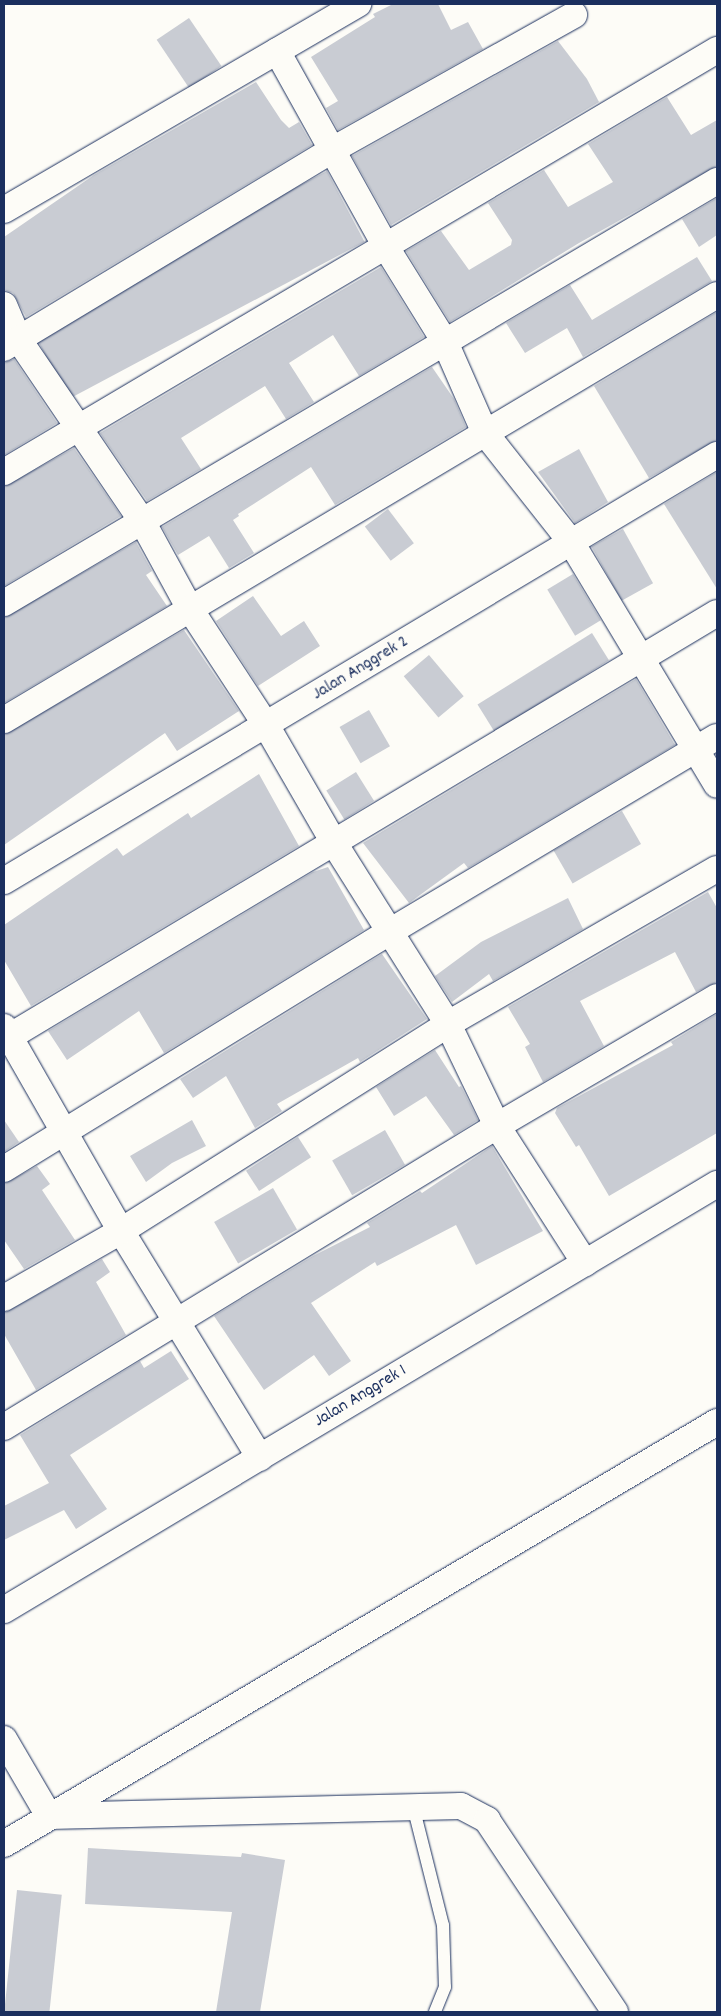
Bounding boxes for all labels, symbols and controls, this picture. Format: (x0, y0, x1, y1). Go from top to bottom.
street label: Jalan Anggrek 2 (309, 632, 413, 706)
street label: Jalan Anggrek 1 (311, 1361, 411, 1433)

